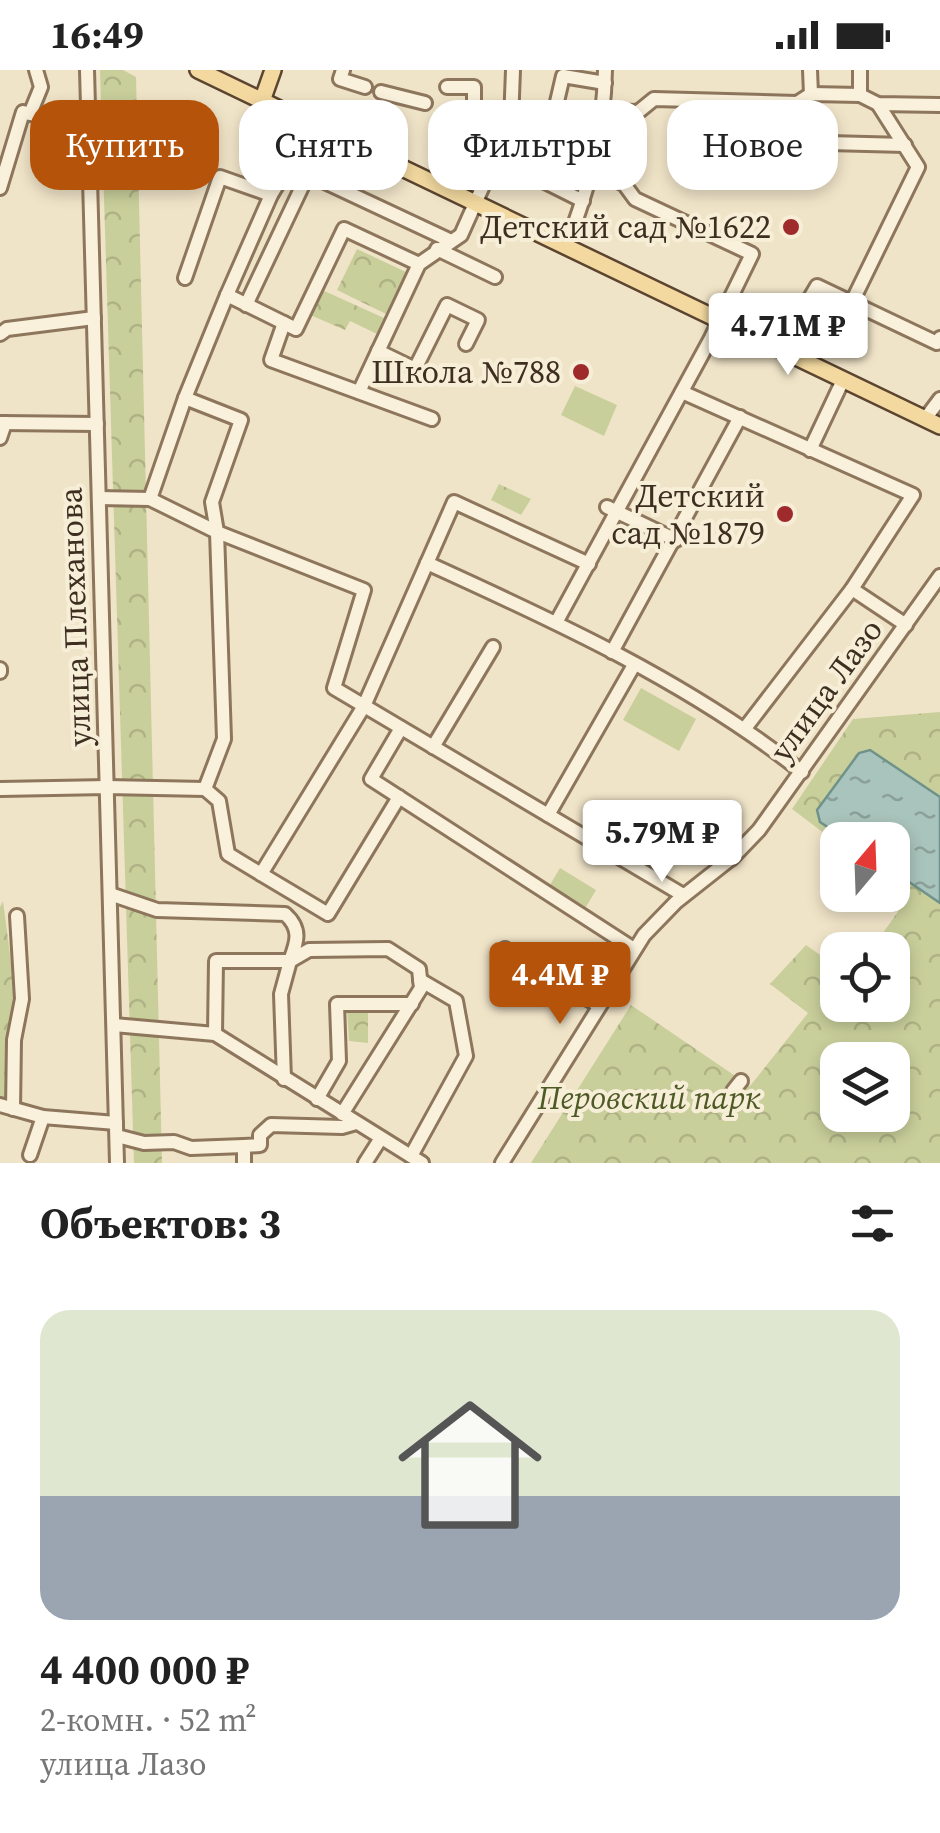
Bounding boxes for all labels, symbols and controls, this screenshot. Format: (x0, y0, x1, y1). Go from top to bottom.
text: 16:49 (50, 9, 144, 61)
chip: Купить (30, 100, 219, 190)
chip: Снять (239, 100, 408, 190)
chip: Фильтры (428, 100, 647, 190)
chip: Новое (667, 100, 838, 190)
place label: Детский сад №1622 (480, 205, 771, 249)
marker: Детский сад №1622 (780, 216, 802, 238)
pin: 4.71M ₽ (696, 293, 880, 378)
text: 4.71M ₽ (731, 303, 845, 347)
place label: Школа №788 (371, 350, 561, 394)
marker: Школа №788 (570, 361, 592, 383)
place label: Детский сад №1879 (611, 474, 765, 555)
street label: улица Плеханова (48, 486, 102, 748)
marker: Детский сад №1879 (774, 503, 796, 525)
street label: улица Лазо (759, 610, 893, 770)
pin: 5.79M ₽ (570, 800, 754, 885)
text: 5.79M ₽ (605, 810, 719, 854)
north arrow (820, 822, 910, 912)
map controls (820, 822, 910, 1132)
button: locate (820, 932, 910, 1022)
pin: 4.4M ₽ (479, 942, 641, 1027)
text: 4.4M ₽ (511, 952, 609, 996)
button: layers (820, 1042, 910, 1132)
park label: Перовский парк (537, 1076, 761, 1120)
text: Объектов: 3 (40, 1194, 281, 1252)
icon: filters (845, 1196, 900, 1251)
icon: home (380, 1375, 560, 1555)
text: 4 400 000 ₽ (40, 1640, 249, 1698)
text: 2-комн. · 52 m² (40, 1698, 257, 1742)
text: улица Лазо (40, 1742, 207, 1786)

